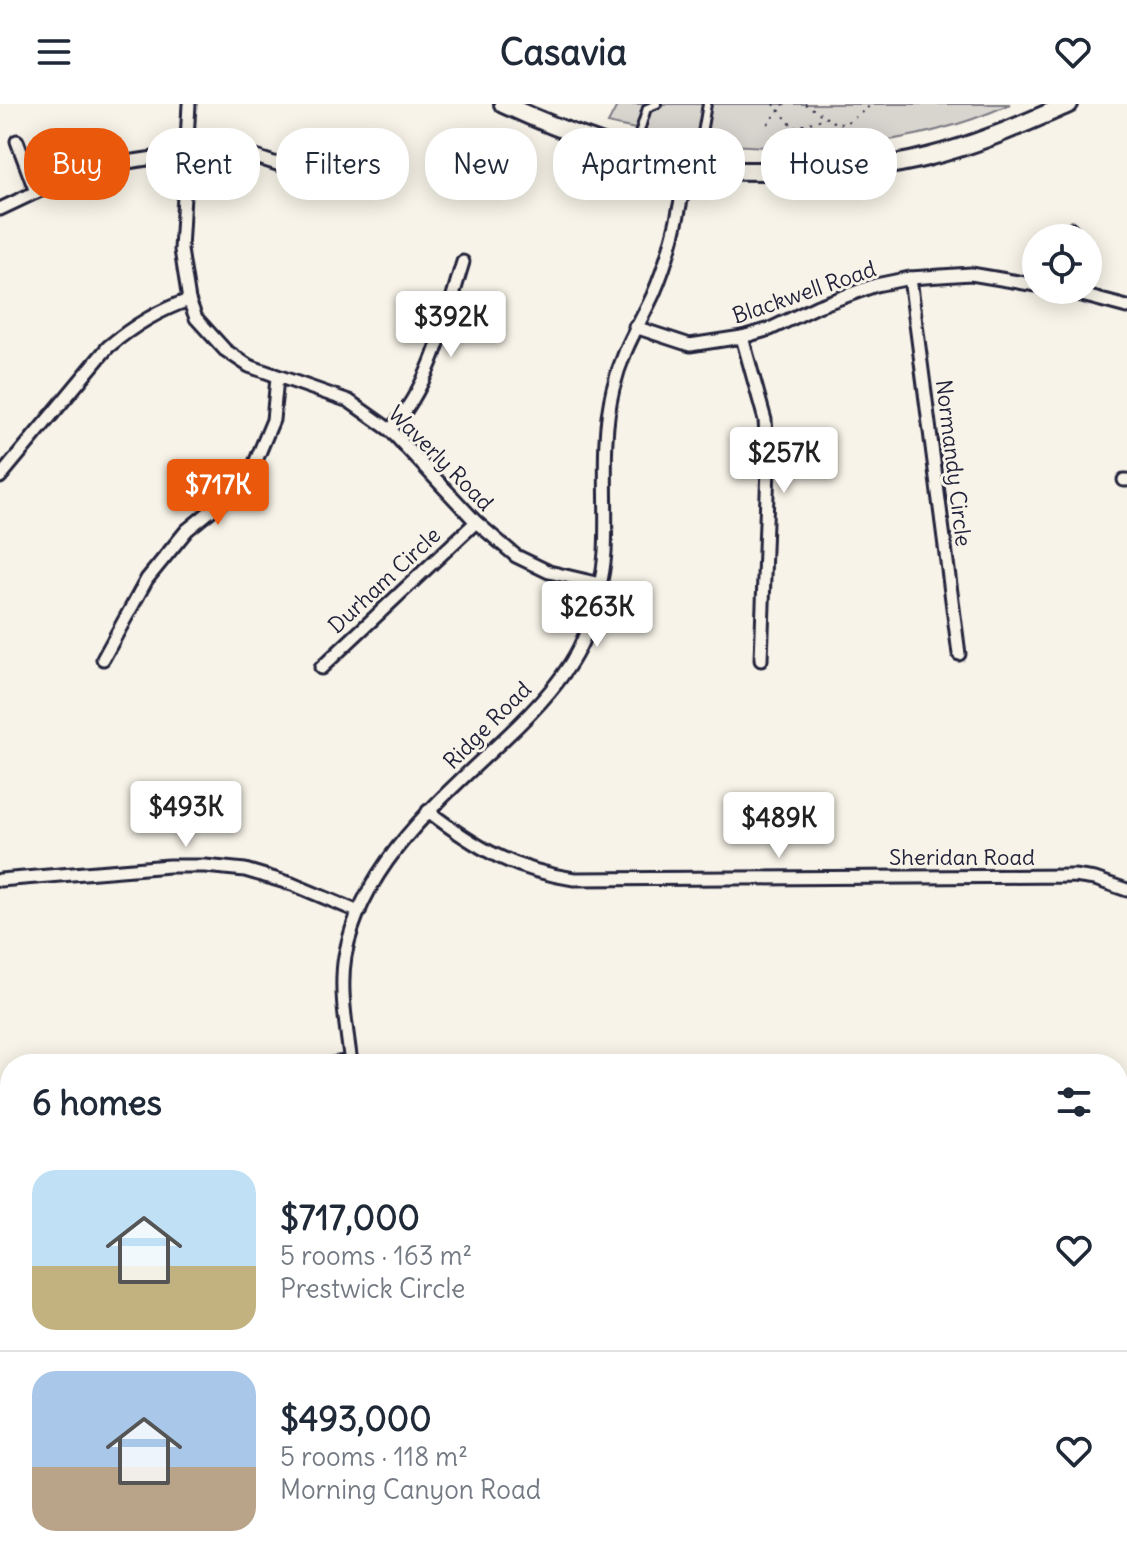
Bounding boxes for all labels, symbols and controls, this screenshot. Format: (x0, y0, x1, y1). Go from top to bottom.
icon: menu (32, 30, 76, 74)
text: Casavia (500, 30, 627, 75)
icon: heart (1051, 30, 1095, 74)
chip: Buy (24, 128, 130, 200)
chip: Rent (146, 128, 260, 200)
chip: Filters (276, 128, 409, 200)
chip: New (425, 128, 537, 200)
chip: Apartment (553, 128, 745, 200)
chip: House (761, 128, 897, 200)
map controls (1022, 224, 1102, 304)
button: locate (1022, 224, 1102, 304)
street label: Blackwell Road (729, 254, 880, 330)
pin: $392K (395, 291, 507, 359)
text: $392K (414, 300, 488, 333)
street label: Normandy Circle (930, 378, 978, 548)
street label: Waverly Road (382, 399, 500, 517)
pin: $257K (728, 427, 840, 495)
text: $257K (748, 436, 820, 469)
pin: $717K (162, 459, 274, 527)
text: $717K (185, 468, 251, 501)
street label: Durham Circle (322, 521, 446, 639)
pin: $263K (541, 581, 653, 649)
text: $263K (560, 590, 634, 623)
street label: Ridge Road (437, 675, 537, 775)
pin: $493K (130, 781, 242, 849)
text: $493K (148, 790, 224, 823)
pin: $489K (723, 792, 835, 860)
text: $489K (741, 801, 817, 834)
street label: Sheridan Road (889, 843, 1035, 871)
icon: filters (1052, 1080, 1096, 1124)
text: 6 homes (32, 1081, 162, 1124)
text: $717,000 (280, 1196, 420, 1239)
icon: home (96, 1202, 192, 1298)
icon: heart (1052, 1228, 1096, 1272)
text: 5 rooms · 163 m² (280, 1239, 472, 1272)
text: Prestwick Circle (280, 1272, 465, 1305)
text: $493,000 (280, 1397, 432, 1440)
icon: home (96, 1403, 192, 1499)
icon: heart (1052, 1429, 1096, 1473)
text: 5 rooms · 118 m² (280, 1440, 468, 1473)
text: Morning Canyon Road (280, 1473, 541, 1506)

